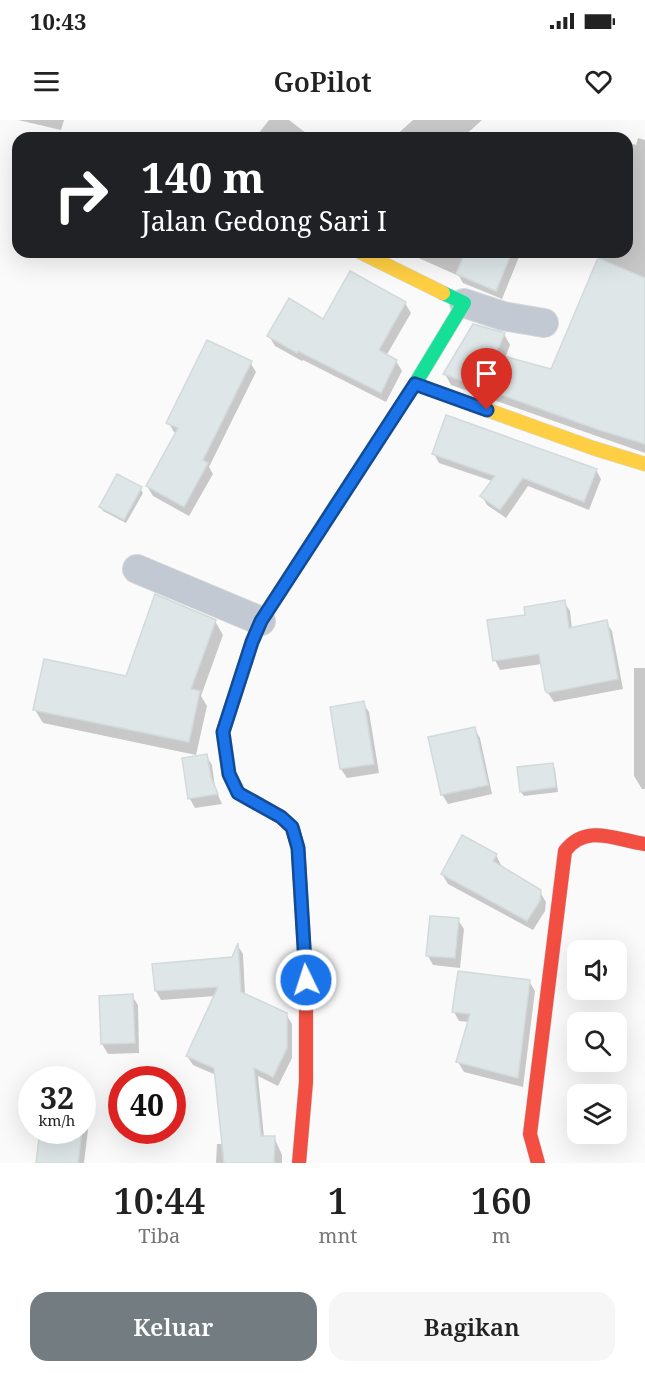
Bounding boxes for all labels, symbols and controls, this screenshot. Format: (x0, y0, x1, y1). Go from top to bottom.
text: 10:43 (30, 6, 86, 36)
text: GoPilot (273, 63, 372, 100)
icon: menu (30, 65, 63, 98)
icon: heart (582, 65, 615, 98)
text: 140 m (141, 148, 265, 205)
icon: right (42, 156, 120, 234)
text: Jalan Gedong Sari I (141, 202, 387, 239)
pin (461, 348, 512, 410)
icon: arrive (470, 357, 503, 390)
map controls (567, 940, 627, 1144)
button: sound (567, 940, 627, 1000)
position arrow (274, 948, 338, 1012)
button: search (567, 1012, 627, 1072)
speed limit sign: 40 (108, 1066, 186, 1144)
text: 32 (40, 1077, 74, 1118)
button: layers (567, 1084, 627, 1144)
text: km/h (39, 1110, 75, 1130)
text: 10:44 (113, 1176, 205, 1225)
text: 1 (328, 1176, 348, 1225)
text: 160 (471, 1176, 532, 1225)
text: Tiba (138, 1222, 180, 1249)
text: mnt (319, 1222, 357, 1249)
text: m (492, 1222, 511, 1249)
button: Keluar (30, 1292, 317, 1361)
button: Bagikan (329, 1292, 615, 1361)

